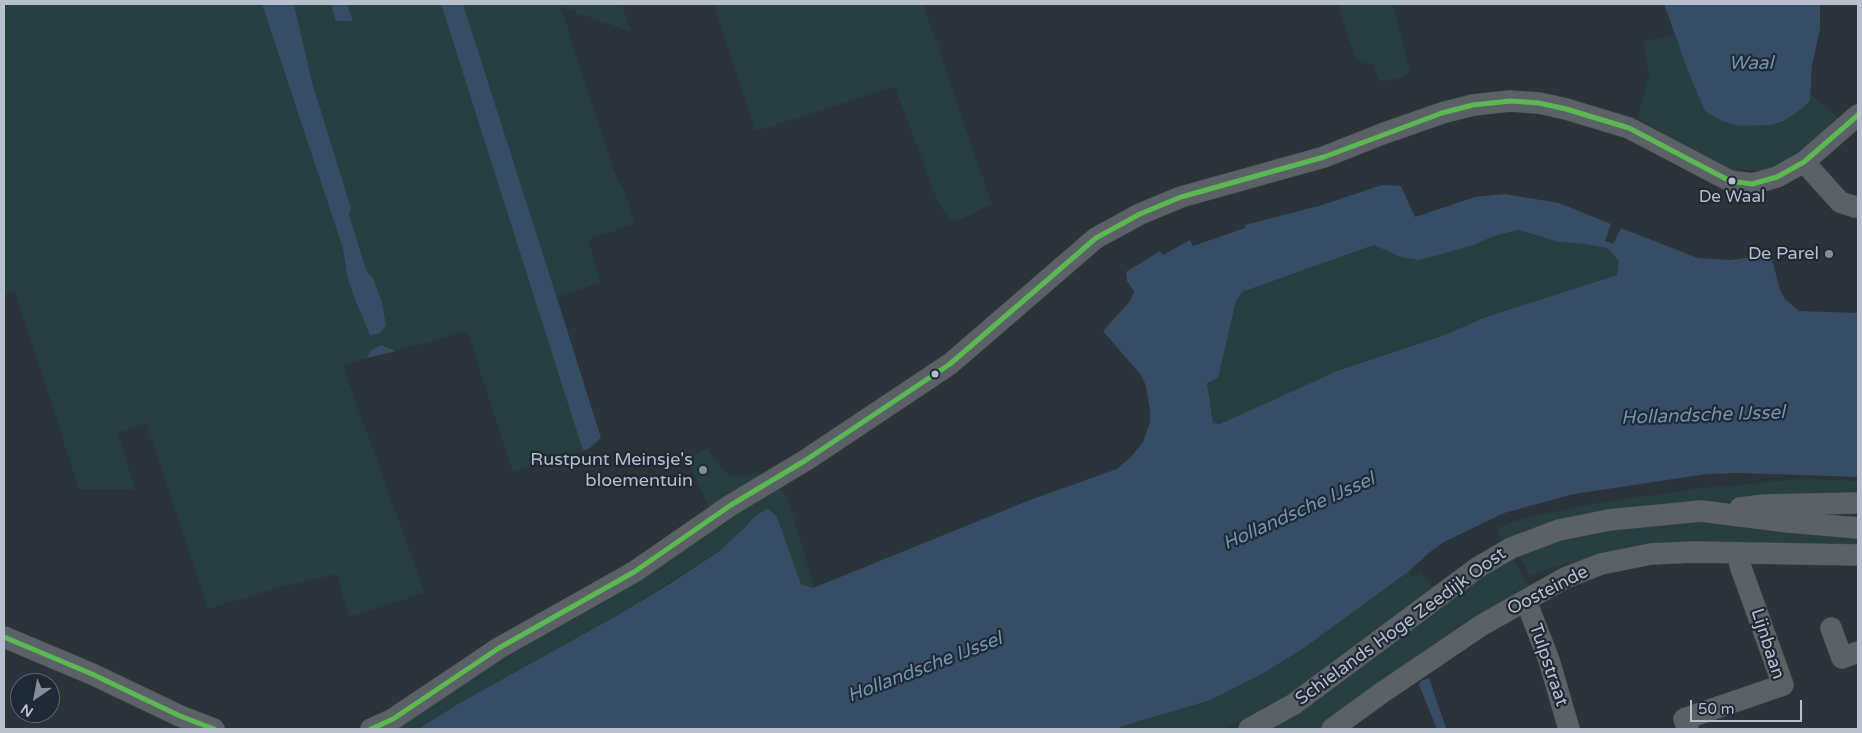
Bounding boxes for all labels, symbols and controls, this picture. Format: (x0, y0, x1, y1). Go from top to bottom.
water label: Waal (1729, 53, 1773, 75)
marker: De Waal (1727, 176, 1737, 186)
place label: De Waal (1699, 188, 1765, 208)
place label: De Parel (1748, 243, 1819, 265)
marker: De Parel (1823, 248, 1835, 260)
unlabelled marker (930, 369, 940, 379)
water label: Hollandsche IJssel (1621, 402, 1785, 430)
place label: Rustpunt Meinsje's bloementuin (530, 449, 693, 492)
marker: Rustpunt Meinsje's bloementuin (697, 464, 709, 476)
water label: Hollandsche IJssel (1220, 468, 1378, 556)
street label: Schielands Hoge Zeedijk Oost (1292, 543, 1510, 711)
street label: Oosteinde (1504, 561, 1592, 621)
street label: Lijnbaan (1745, 606, 1789, 682)
street label: Tulpstraat (1524, 621, 1572, 709)
water label: Hollandsche IJssel (844, 628, 1006, 708)
north arrow (10, 673, 60, 723)
scale bar (1692, 690, 1804, 722)
text: N (18, 700, 36, 720)
text: 50 m (1698, 700, 1735, 718)

